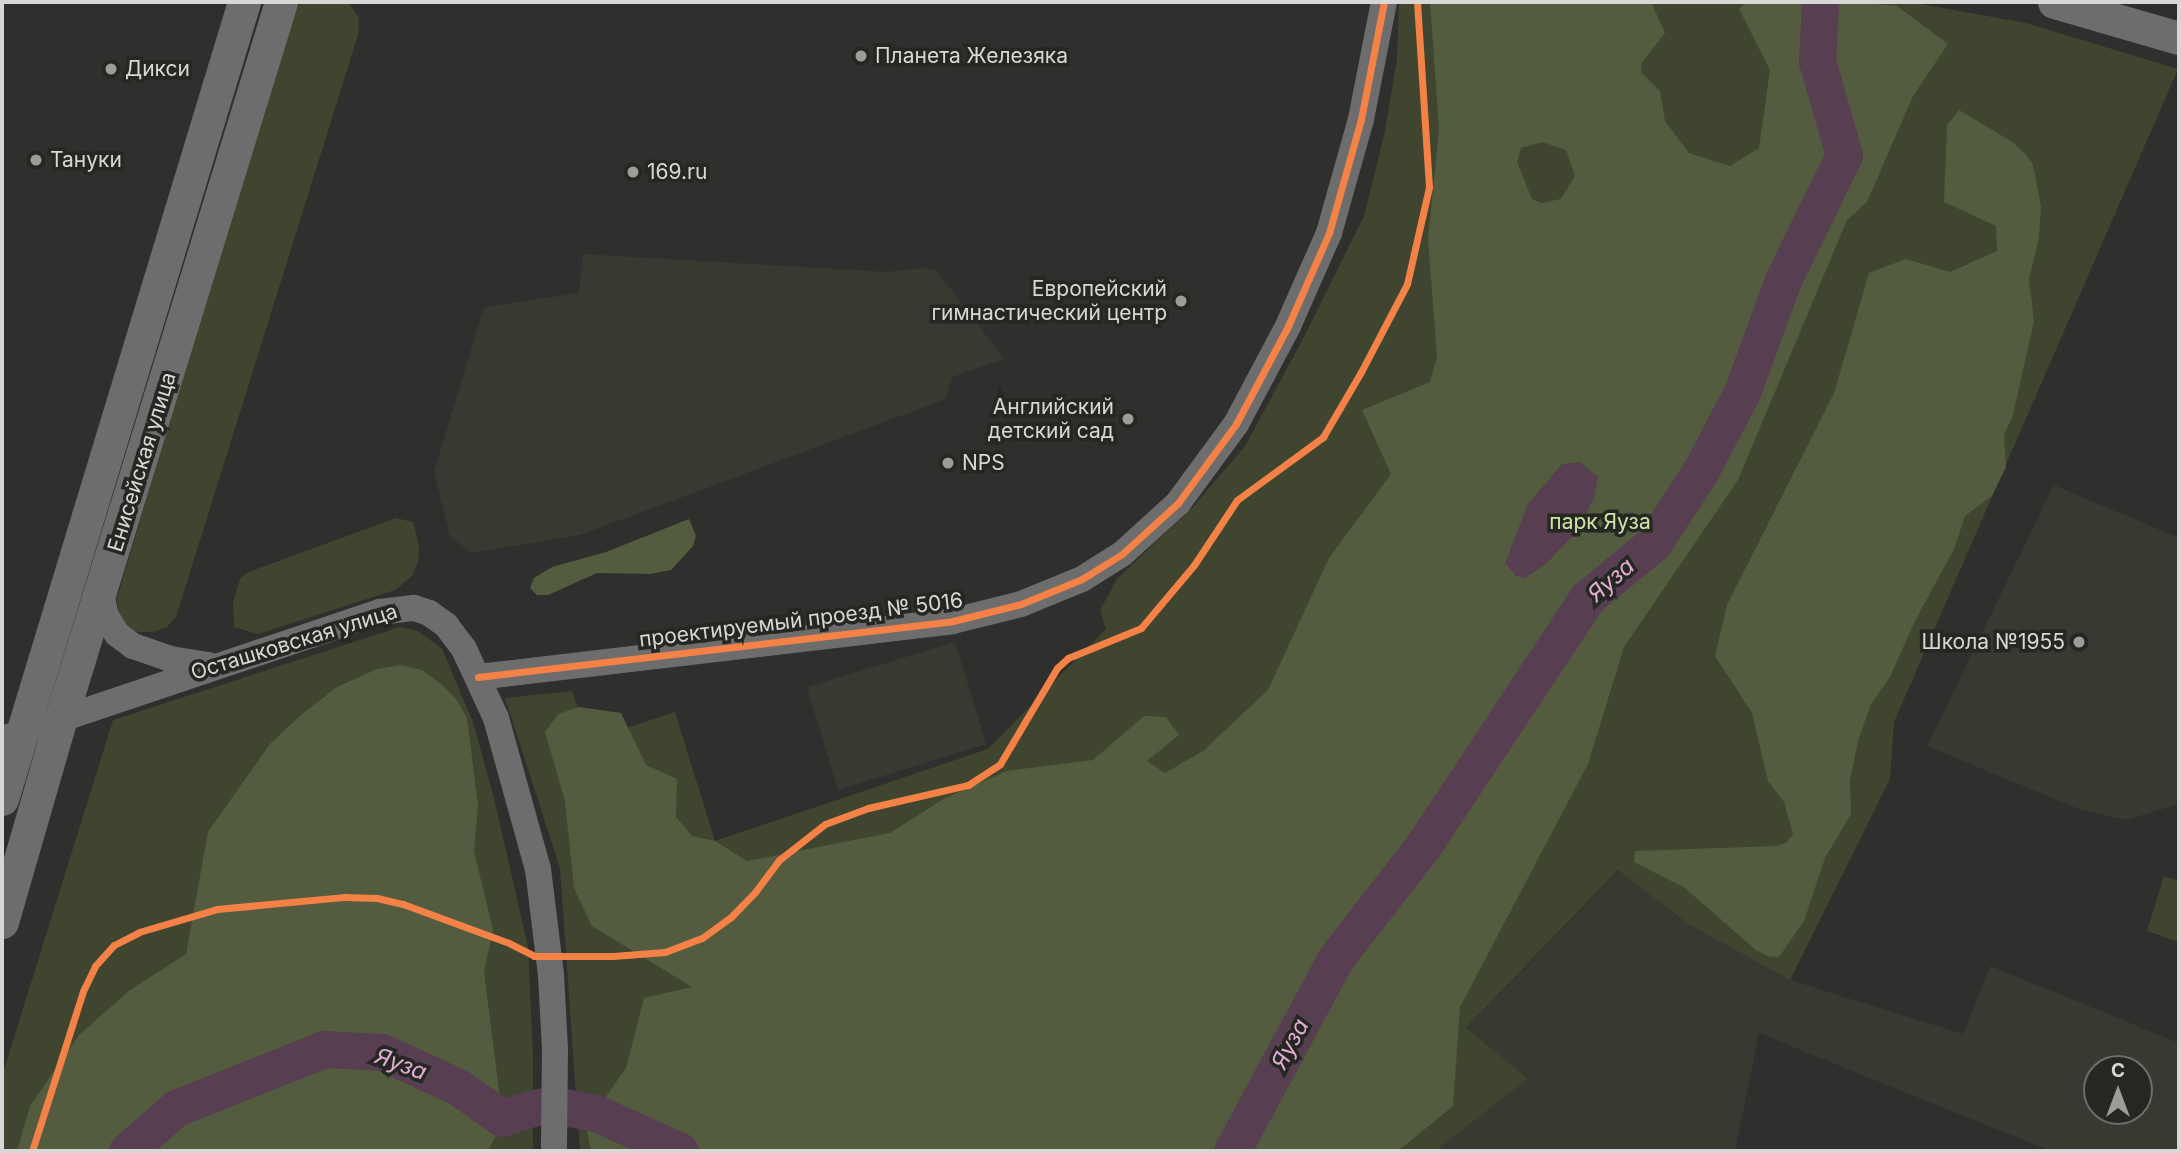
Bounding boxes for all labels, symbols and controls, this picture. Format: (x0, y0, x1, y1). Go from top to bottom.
place label: Планета Железяка (875, 43, 1068, 69)
marker: Планета Железяка (853, 48, 869, 64)
place label: Дикси (125, 56, 190, 82)
marker: Дикси (103, 61, 119, 77)
place label: Тануки (50, 147, 122, 173)
marker: Тануки (28, 152, 44, 168)
place label: 169.ru (647, 159, 707, 185)
marker: 169.ru (625, 164, 641, 180)
place label: Европейский гимнастический центр (932, 276, 1167, 326)
marker: Европейский гимнастический центр (1173, 293, 1189, 309)
street label: Енисейская улица (103, 369, 181, 555)
place label: Английский детский сад (988, 394, 1114, 444)
marker: Английский детский сад (1120, 411, 1136, 427)
place label: NPS (962, 450, 1005, 476)
marker: NPS (940, 455, 956, 471)
park label: парк Яуза (1549, 509, 1651, 535)
water label: Яуза (1582, 552, 1640, 608)
street label: проектируемый проезд № 5016 (638, 588, 964, 652)
street label: Осташковская улица (188, 599, 400, 685)
place label: Школа №1955 (1922, 629, 2065, 655)
marker: Школа №1955 (2071, 634, 2087, 650)
water label: Яуза (1265, 1014, 1315, 1074)
water label: Яуза (371, 1042, 431, 1086)
north arrow (2083, 1055, 2153, 1125)
text: С (2111, 1059, 2125, 1082)

